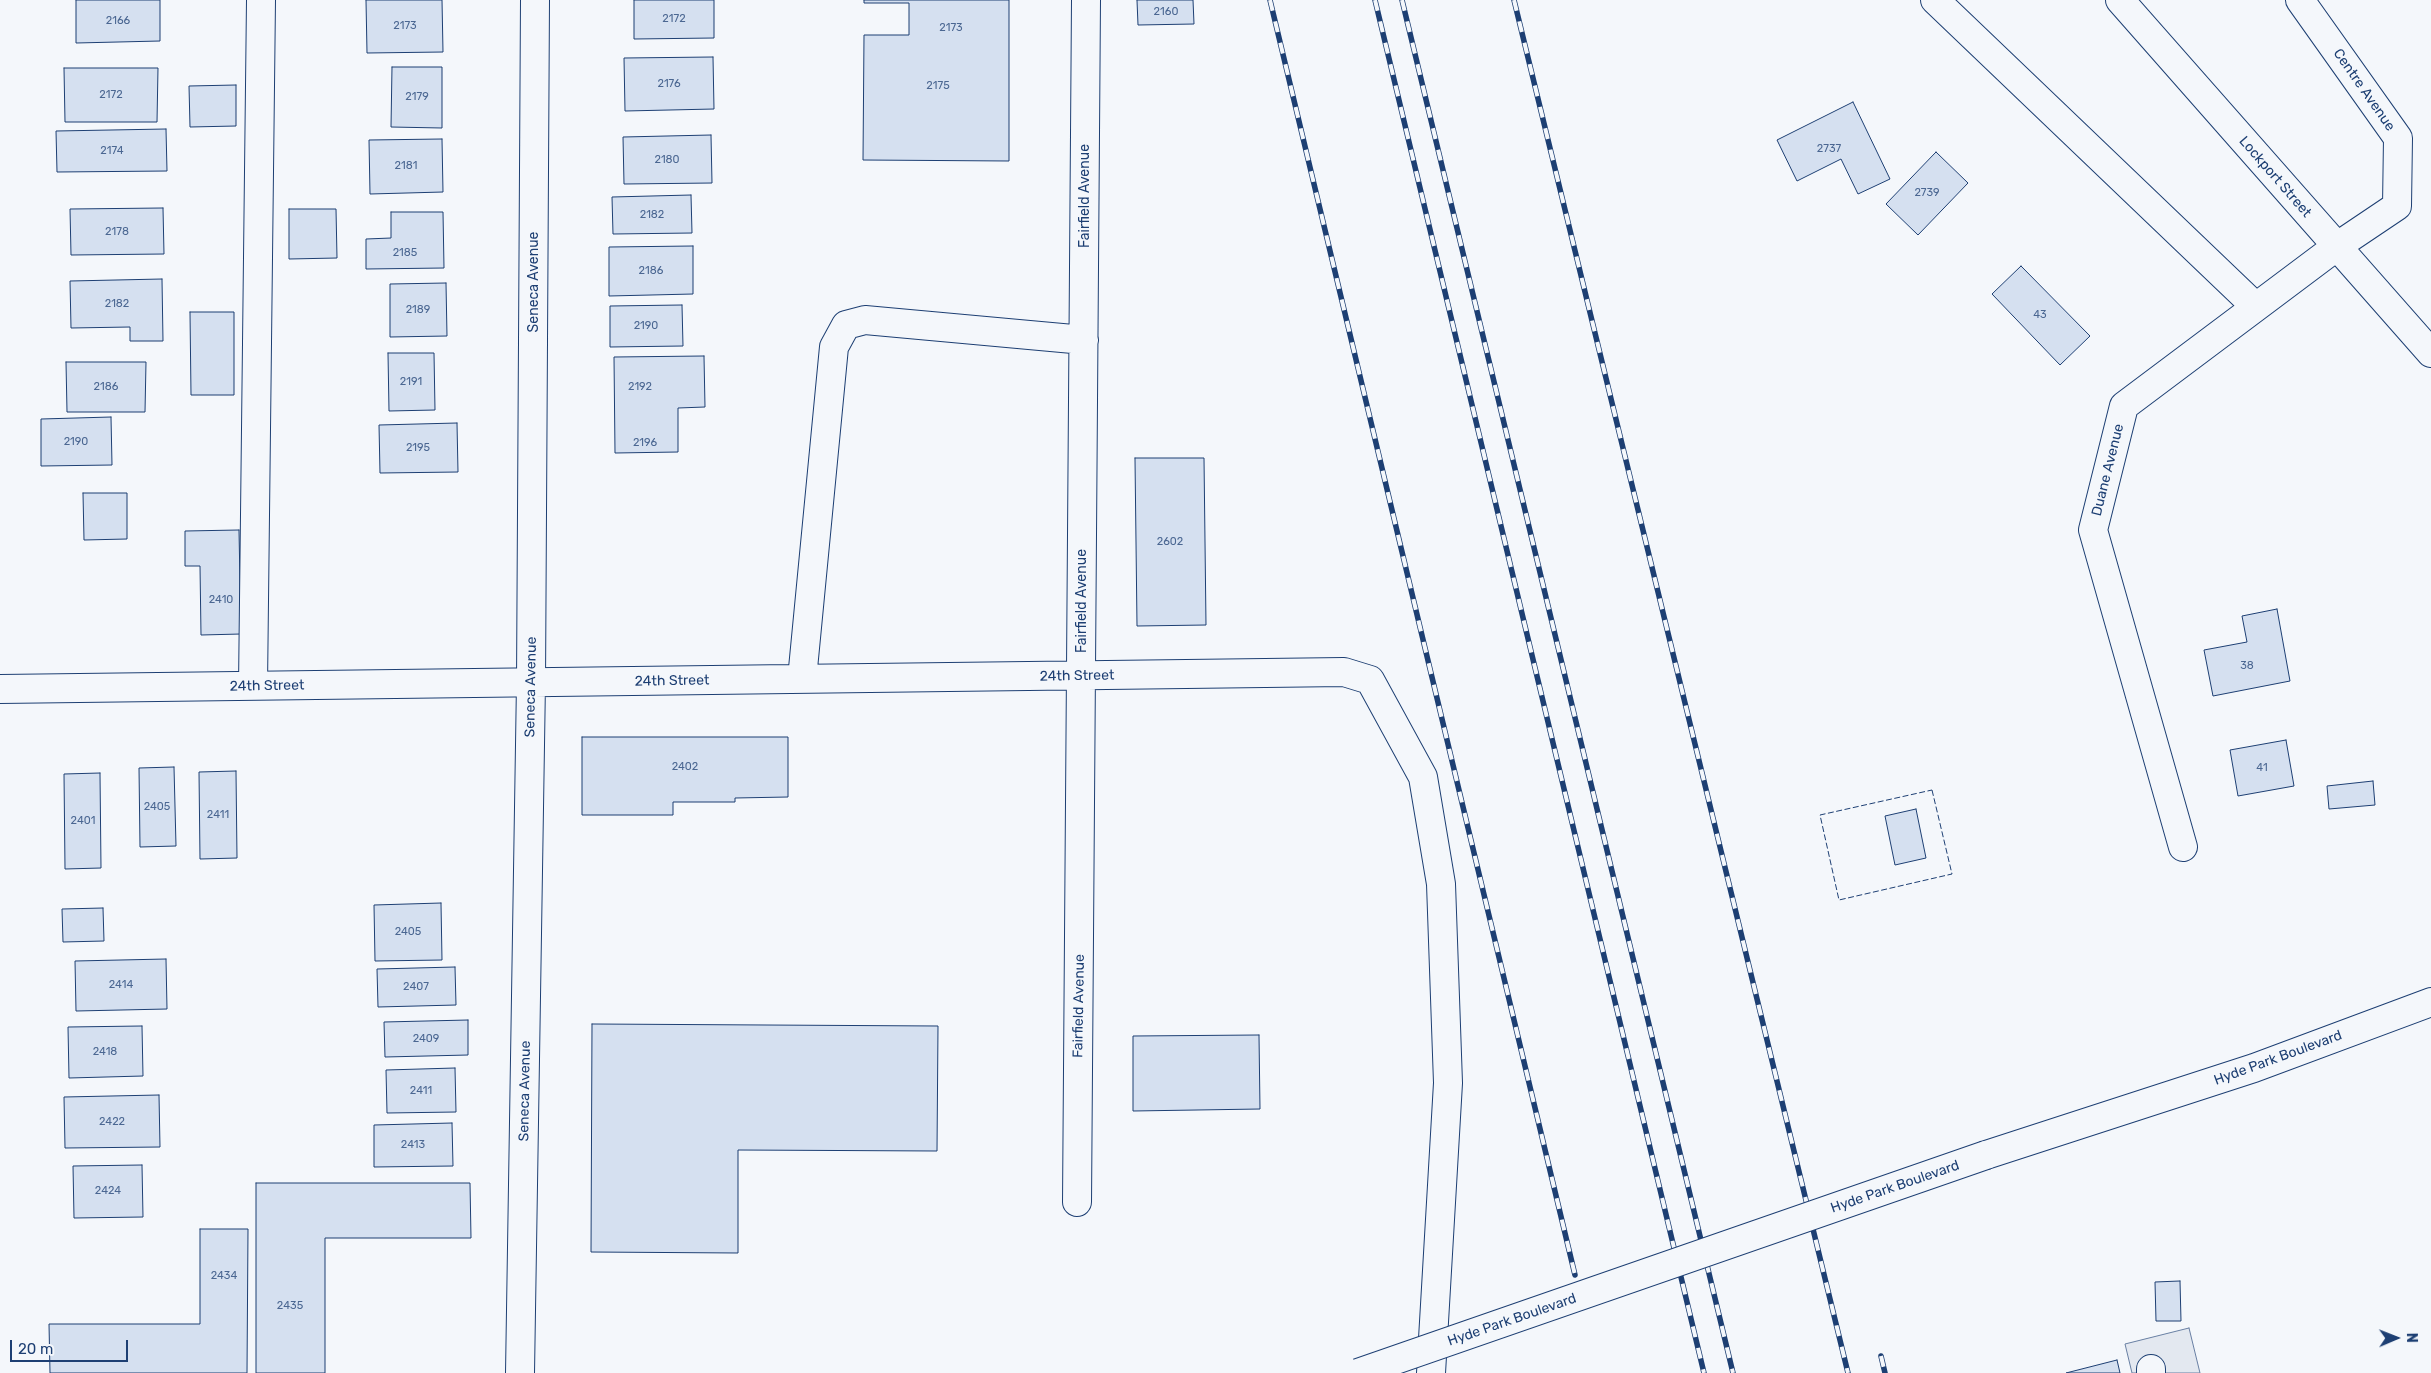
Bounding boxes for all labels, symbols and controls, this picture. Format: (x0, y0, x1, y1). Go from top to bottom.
house number: 2160 (1154, 5, 1178, 19)
house number: 2172 (662, 12, 686, 26)
house number: 2166 (106, 14, 130, 28)
house number: 2173 (393, 19, 417, 33)
house number: 2173 (939, 21, 963, 35)
street label: Centre Avenue (2329, 46, 2399, 134)
house number: 2176 (657, 77, 681, 91)
house number: 2175 (926, 79, 950, 93)
house number: 2172 (99, 88, 123, 102)
house number: 2179 (405, 90, 429, 104)
street label: Lockport Street (2235, 133, 2315, 221)
house number: 2737 (1817, 142, 1841, 156)
house number: 2174 (100, 144, 124, 158)
street label: Fairfield Avenue (1077, 144, 1093, 248)
house number: 2180 (654, 153, 680, 167)
house number: 2181 (395, 159, 417, 173)
house number: 2739 (1914, 186, 1940, 200)
house number: 2182 (640, 208, 664, 222)
house number: 2178 (105, 225, 129, 239)
street label: Seneca Avenue (526, 232, 542, 332)
house number: 2185 (393, 246, 417, 260)
house number: 2186 (639, 264, 663, 278)
house number: 2182 (105, 297, 129, 311)
house number: 2189 (406, 303, 430, 317)
house number: 43 (2033, 308, 2047, 322)
house number: 2190 (634, 319, 658, 333)
house number: 2191 (400, 375, 422, 389)
house number: 2186 (94, 380, 118, 394)
house number: 2192 (628, 380, 652, 394)
street label: Duane Avenue (2088, 422, 2128, 518)
house number: 2190 (64, 435, 88, 449)
house number: 2196 (633, 436, 657, 450)
house number: 2195 (406, 441, 430, 455)
house number: 2602 (1157, 535, 1183, 549)
street label: Fairfield Avenue (1074, 549, 1090, 653)
house number: 2410 (209, 593, 233, 607)
street label: Seneca Avenue (522, 636, 540, 738)
house number: 38 (2240, 659, 2254, 673)
street label: 24th Street (1040, 667, 1114, 685)
street label: 24th Street (635, 672, 709, 690)
street label: 24th Street (230, 677, 304, 695)
house number: 2402 (672, 760, 698, 774)
house number: 41 (2256, 761, 2268, 775)
house number: 2405 (144, 800, 170, 814)
house number: 2411 (207, 808, 229, 822)
house number: 2401 (71, 814, 95, 828)
house number: 2405 (395, 925, 421, 939)
street label: Fairfield Avenue (1070, 954, 1088, 1058)
house number: 2414 (109, 978, 133, 992)
house number: 2407 (403, 980, 429, 994)
street label: Hyde Park Boulevard (2212, 1027, 2344, 1089)
house number: 2409 (413, 1032, 439, 1046)
street label: Seneca Avenue (516, 1040, 534, 1142)
house number: 2418 (93, 1045, 117, 1059)
house number: 2411 (410, 1084, 432, 1098)
house number: 2422 (99, 1115, 125, 1129)
house number: 2413 (401, 1138, 425, 1152)
street label: Hyde Park Boulevard (1828, 1157, 1962, 1217)
house number: 2424 (95, 1184, 121, 1198)
house number: 2434 (211, 1269, 237, 1283)
street label: Hyde Park Boulevard (1445, 1290, 1579, 1350)
house number: 2435 (277, 1299, 303, 1313)
north arrow (2371, 1313, 2421, 1363)
scale bar (12, 1330, 130, 1362)
text: N (2403, 1333, 2420, 1343)
text: 20 m (18, 1340, 53, 1358)

